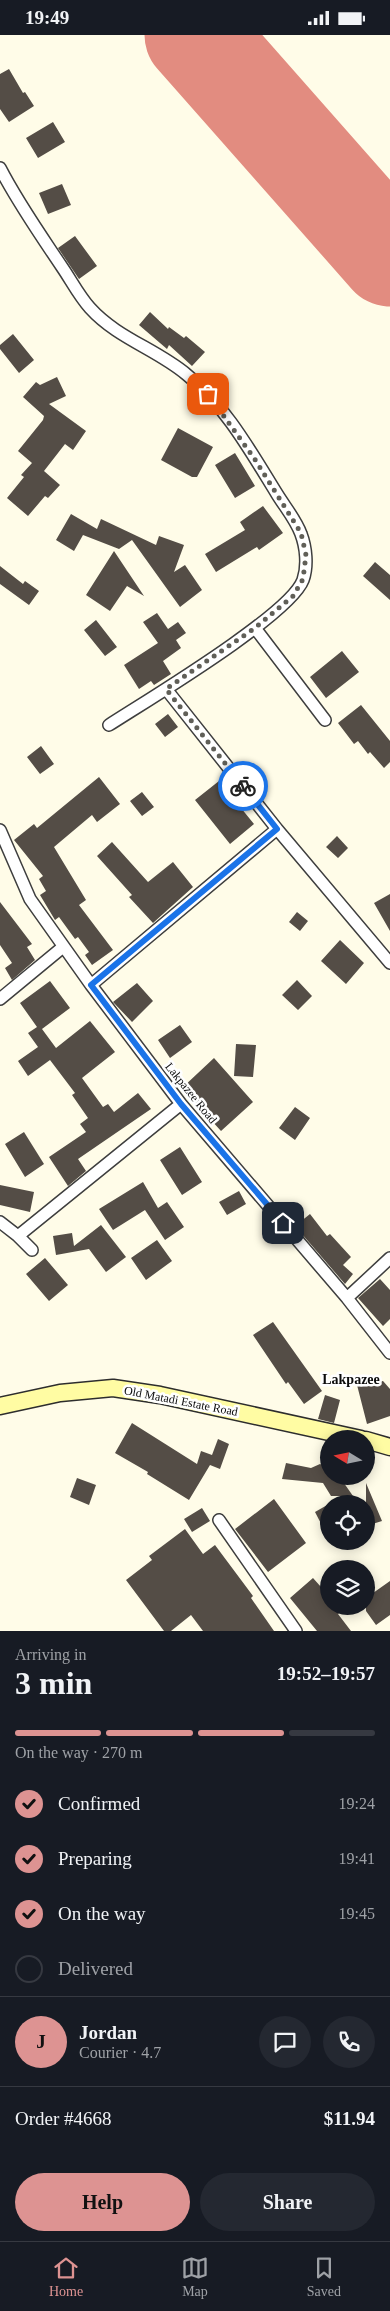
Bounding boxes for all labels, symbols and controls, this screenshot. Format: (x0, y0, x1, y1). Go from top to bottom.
text: 19:49 (25, 7, 69, 28)
pin (187, 373, 229, 415)
icon: bag (194, 380, 222, 408)
courier (218, 761, 268, 811)
icon: bike (229, 772, 257, 800)
street label: Lakpazee Road (162, 1060, 220, 1126)
pin (262, 1202, 304, 1244)
icon: home (269, 1209, 297, 1237)
district label: Lakpazee (322, 1372, 380, 1387)
street label: Old Matadi Estate Road (123, 1383, 239, 1419)
north arrow (320, 1430, 375, 1485)
map controls (320, 1430, 375, 1615)
button: locate (320, 1495, 375, 1550)
button: layers (320, 1560, 375, 1615)
text: Arriving in (15, 1646, 87, 1663)
text: 19:52–19:57 (277, 1663, 375, 1684)
text: 3 min (15, 1665, 92, 1701)
text: On the way · 270 m (15, 1744, 143, 1761)
icon: check (15, 1790, 43, 1818)
text: Confirmed (58, 1793, 140, 1814)
text: 19:24 (339, 1795, 375, 1812)
icon: check (15, 1845, 43, 1873)
text: Preparing (58, 1848, 132, 1869)
text: 19:41 (339, 1850, 375, 1867)
icon: check (15, 1900, 43, 1928)
text: On the way (58, 1903, 146, 1924)
text: 19:45 (339, 1905, 375, 1922)
text: Delivered (58, 1958, 133, 1979)
button: chat (259, 2016, 311, 2068)
button: phone (323, 2016, 375, 2068)
text: Jordan (79, 2022, 137, 2043)
text: J (36, 2031, 46, 2052)
text: Courier · 4.7 (79, 2044, 161, 2061)
text: Order #4668 (15, 2108, 112, 2129)
text: $11.94 (324, 2108, 375, 2129)
button: Help (15, 2173, 190, 2231)
button: Share (200, 2173, 375, 2231)
tab: Home (49, 2254, 83, 2300)
tab: Map (181, 2254, 209, 2300)
tab: Saved (307, 2254, 341, 2300)

